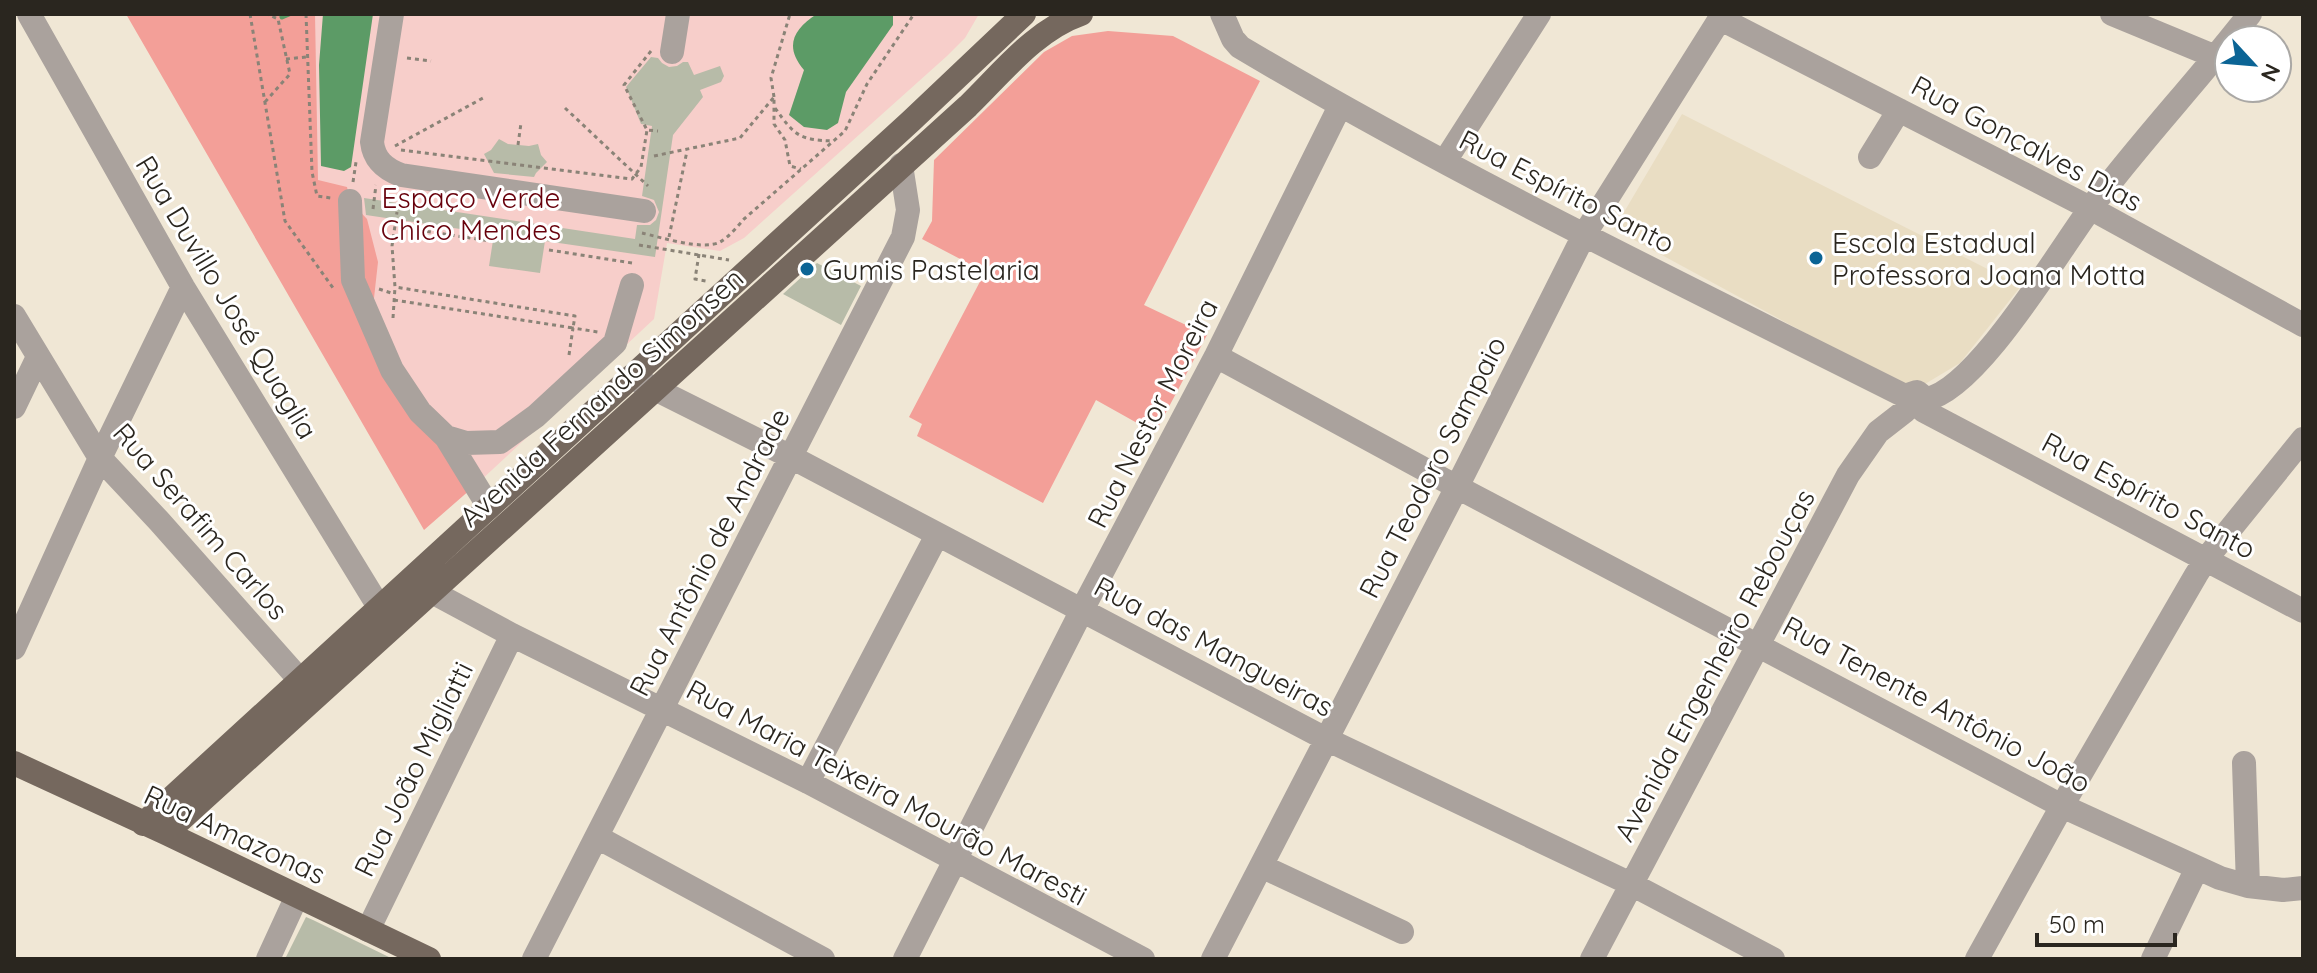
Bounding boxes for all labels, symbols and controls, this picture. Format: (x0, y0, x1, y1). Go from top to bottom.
north arrow (2213, 24, 2293, 104)
text: N (2255, 59, 2287, 86)
street label: Rua Gonçalves Dias (1906, 67, 2148, 219)
street label: Rua Espírito Santo (1454, 122, 1680, 260)
street label: Rua Duvillo José Quaglia (129, 149, 325, 445)
park label: Espaço Verde Chico Mendes (381, 180, 561, 247)
place label: Escola Estadual Professora Joana Motta (1832, 225, 2146, 292)
marker: Escola Estadual Professora Joana Motta (1807, 249, 1825, 267)
place label: Gumis Pastelaria (823, 252, 1040, 287)
street label: Avenida Fernando Simonsen (452, 260, 750, 534)
marker: Gumis Pastelaria (798, 260, 816, 278)
street label: Rua Nestor Moreira (1079, 293, 1225, 533)
street label: Rua Teodoro Sampaio (1351, 330, 1513, 604)
street label: Rua Antônio de Andrade (621, 402, 797, 702)
street label: Rua Serafim Carlos (106, 415, 296, 627)
street label: Rua Espírito Santo (2036, 424, 2262, 566)
street label: Avenida Engenheiro Rebouças (1606, 483, 1822, 847)
street label: Rua das Mangueiras (1089, 568, 1339, 724)
street label: Rua Tenente Antônio João (1777, 608, 2097, 800)
street label: Rua João Migliatti (346, 656, 480, 882)
street label: Rua Maria Teixeira Mourão Maresti (681, 671, 1093, 913)
street label: Rua Amazonas (139, 777, 331, 891)
scale bar (2037, 897, 2175, 947)
text: 50 m (2049, 909, 2105, 939)

